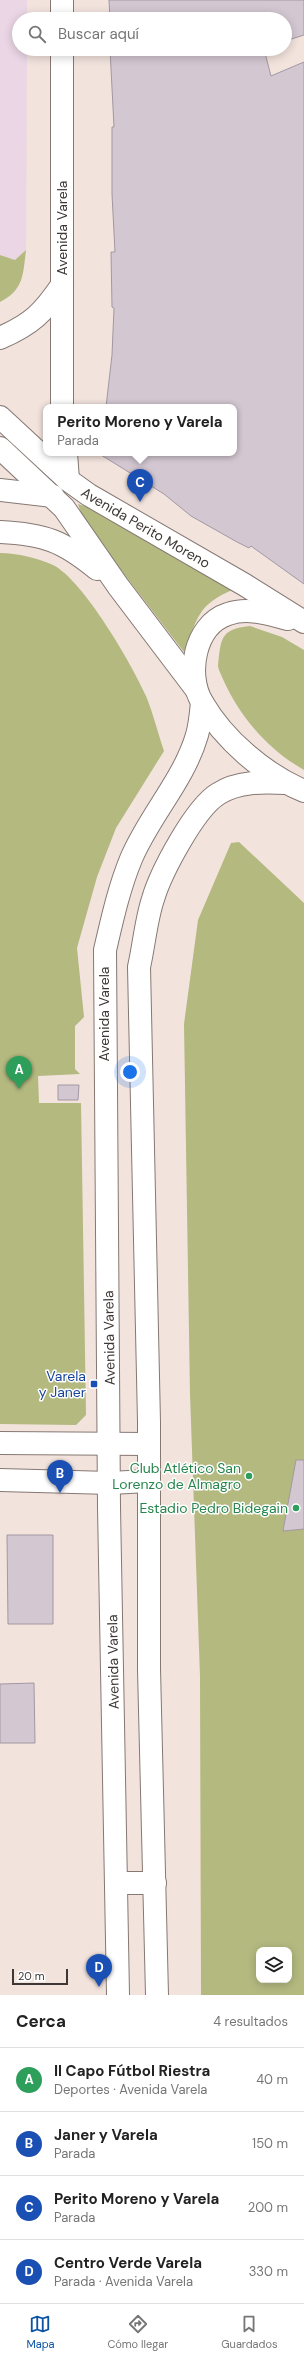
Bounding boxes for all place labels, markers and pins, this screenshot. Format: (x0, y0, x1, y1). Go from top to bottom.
pin: C (127, 469, 153, 502)
pin: A (6, 1056, 32, 1089)
place label: Varela y Janer (39, 1367, 86, 1401)
marker: Varela y Janer (89, 1379, 99, 1389)
place label: Club Atlético San Lorenzo de Almagro (112, 1459, 241, 1493)
pin: B (47, 1460, 73, 1493)
marker: Club Atlético San Lorenzo de Almagro (244, 1471, 254, 1481)
place label: Estadio Pedro Bidegain (139, 1499, 288, 1517)
marker: Estadio Pedro Bidegain (291, 1503, 301, 1513)
pin: D (86, 1954, 112, 1987)

